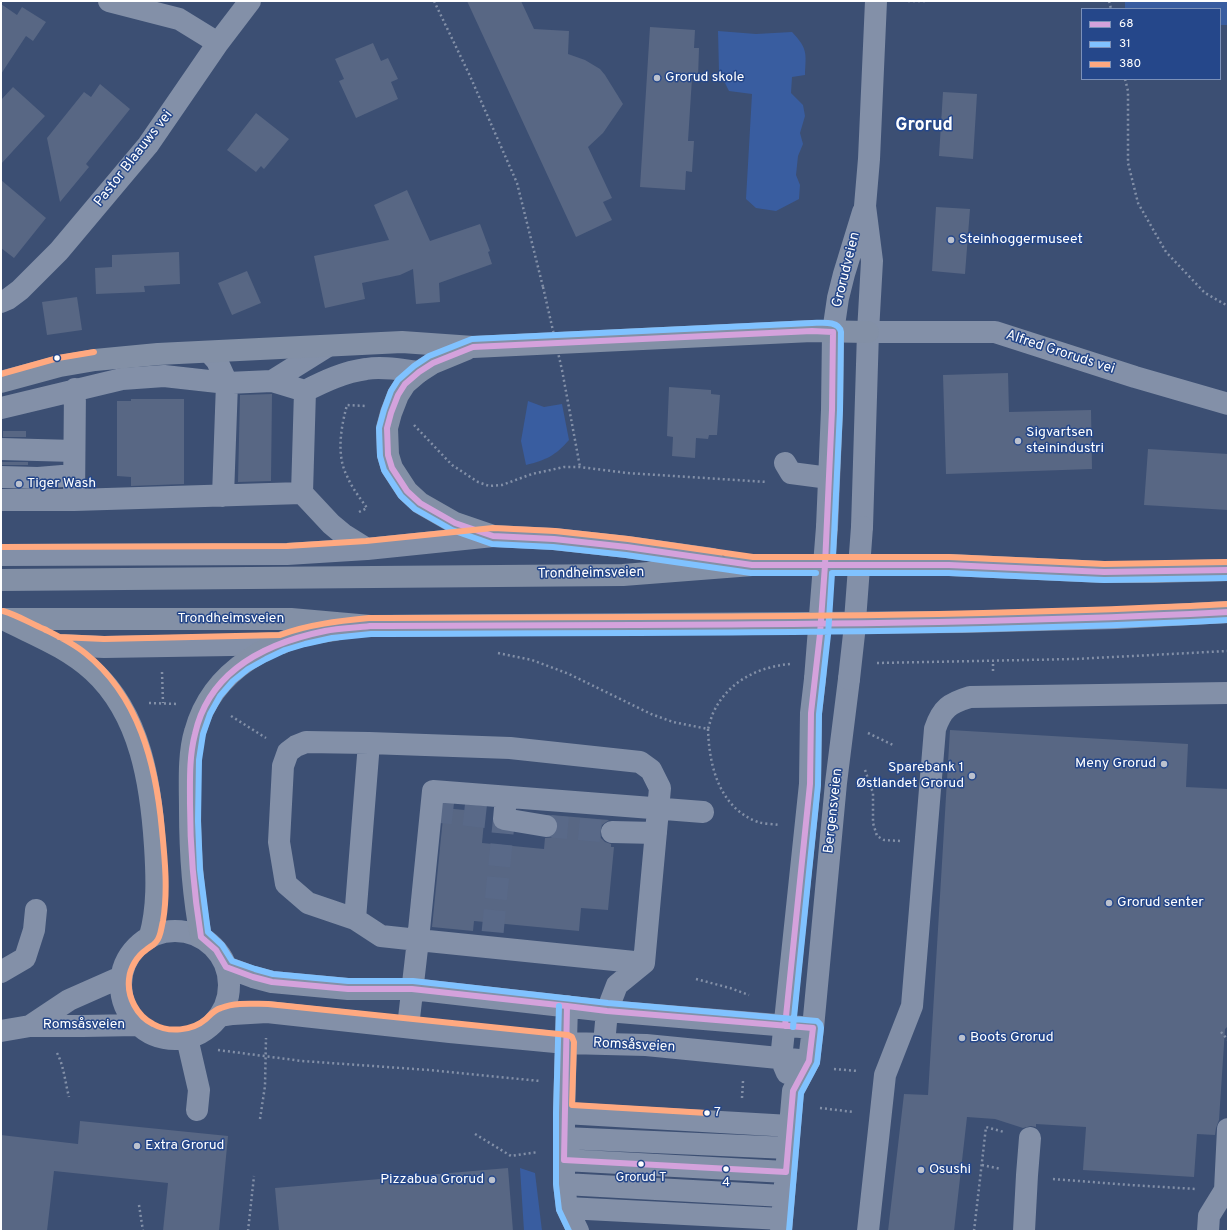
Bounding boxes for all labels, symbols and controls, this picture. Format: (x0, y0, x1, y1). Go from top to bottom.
legend (1081, 8, 1221, 80)
text: 68 (1119, 16, 1134, 32)
text: 31 (1119, 36, 1131, 52)
text: 380 (1119, 56, 1141, 72)
place label: Grorud skole (665, 70, 744, 86)
marker: Grorud skole (652, 73, 662, 83)
street label: Pastor Blaauws vei (91, 108, 177, 210)
district label: Grorud (895, 115, 953, 137)
street label: Grorudveien (830, 231, 864, 309)
place label: Steinhoggermuseet (959, 232, 1083, 248)
marker: Steinhoggermuseet (946, 235, 956, 245)
street label: Alfred Groruds vei (1003, 327, 1117, 379)
unlabelled marker (52, 353, 62, 363)
place label: Sigvartsen steinindustri (1026, 425, 1104, 458)
marker: Sigvartsen steinindustri (1013, 436, 1023, 446)
place label: Tiger Wash (27, 476, 96, 492)
marker: Tiger Wash (14, 479, 24, 489)
street label: Trondheimsveien (537, 565, 645, 583)
street label: Trondheimsveien (178, 611, 284, 627)
place label: Meny Grorud (1075, 756, 1156, 772)
marker: Meny Grorud (1159, 759, 1169, 769)
place label: Sparebank 1 Østlandet Grorud (856, 760, 964, 792)
street label: Bergensveien (821, 768, 847, 854)
marker: Sparebank 1 Østlandet Grorud (967, 771, 977, 781)
place label: Grorud senter (1117, 895, 1204, 911)
marker: Grorud senter (1104, 898, 1114, 908)
street label: Romsåsveien (43, 1017, 125, 1033)
place label: Boots Grorud (970, 1030, 1053, 1046)
marker: Boots Grorud (957, 1033, 967, 1043)
street label: Romsåsveien (592, 1035, 676, 1057)
place label: 7 (714, 1105, 721, 1121)
marker: 7 (702, 1108, 712, 1118)
place label: Extra Grorud (145, 1138, 224, 1154)
marker: Extra Grorud (132, 1141, 142, 1151)
marker: Grorud T (636, 1159, 646, 1169)
place label: Osushi (929, 1162, 971, 1178)
marker: 4 (721, 1164, 731, 1174)
marker: Osushi (916, 1165, 926, 1175)
place label: Grorud T (616, 1170, 666, 1186)
place label: Pizzabua Grorud (380, 1172, 484, 1188)
marker: Pizzabua Grorud (487, 1175, 497, 1185)
place label: 4 (722, 1175, 730, 1191)

